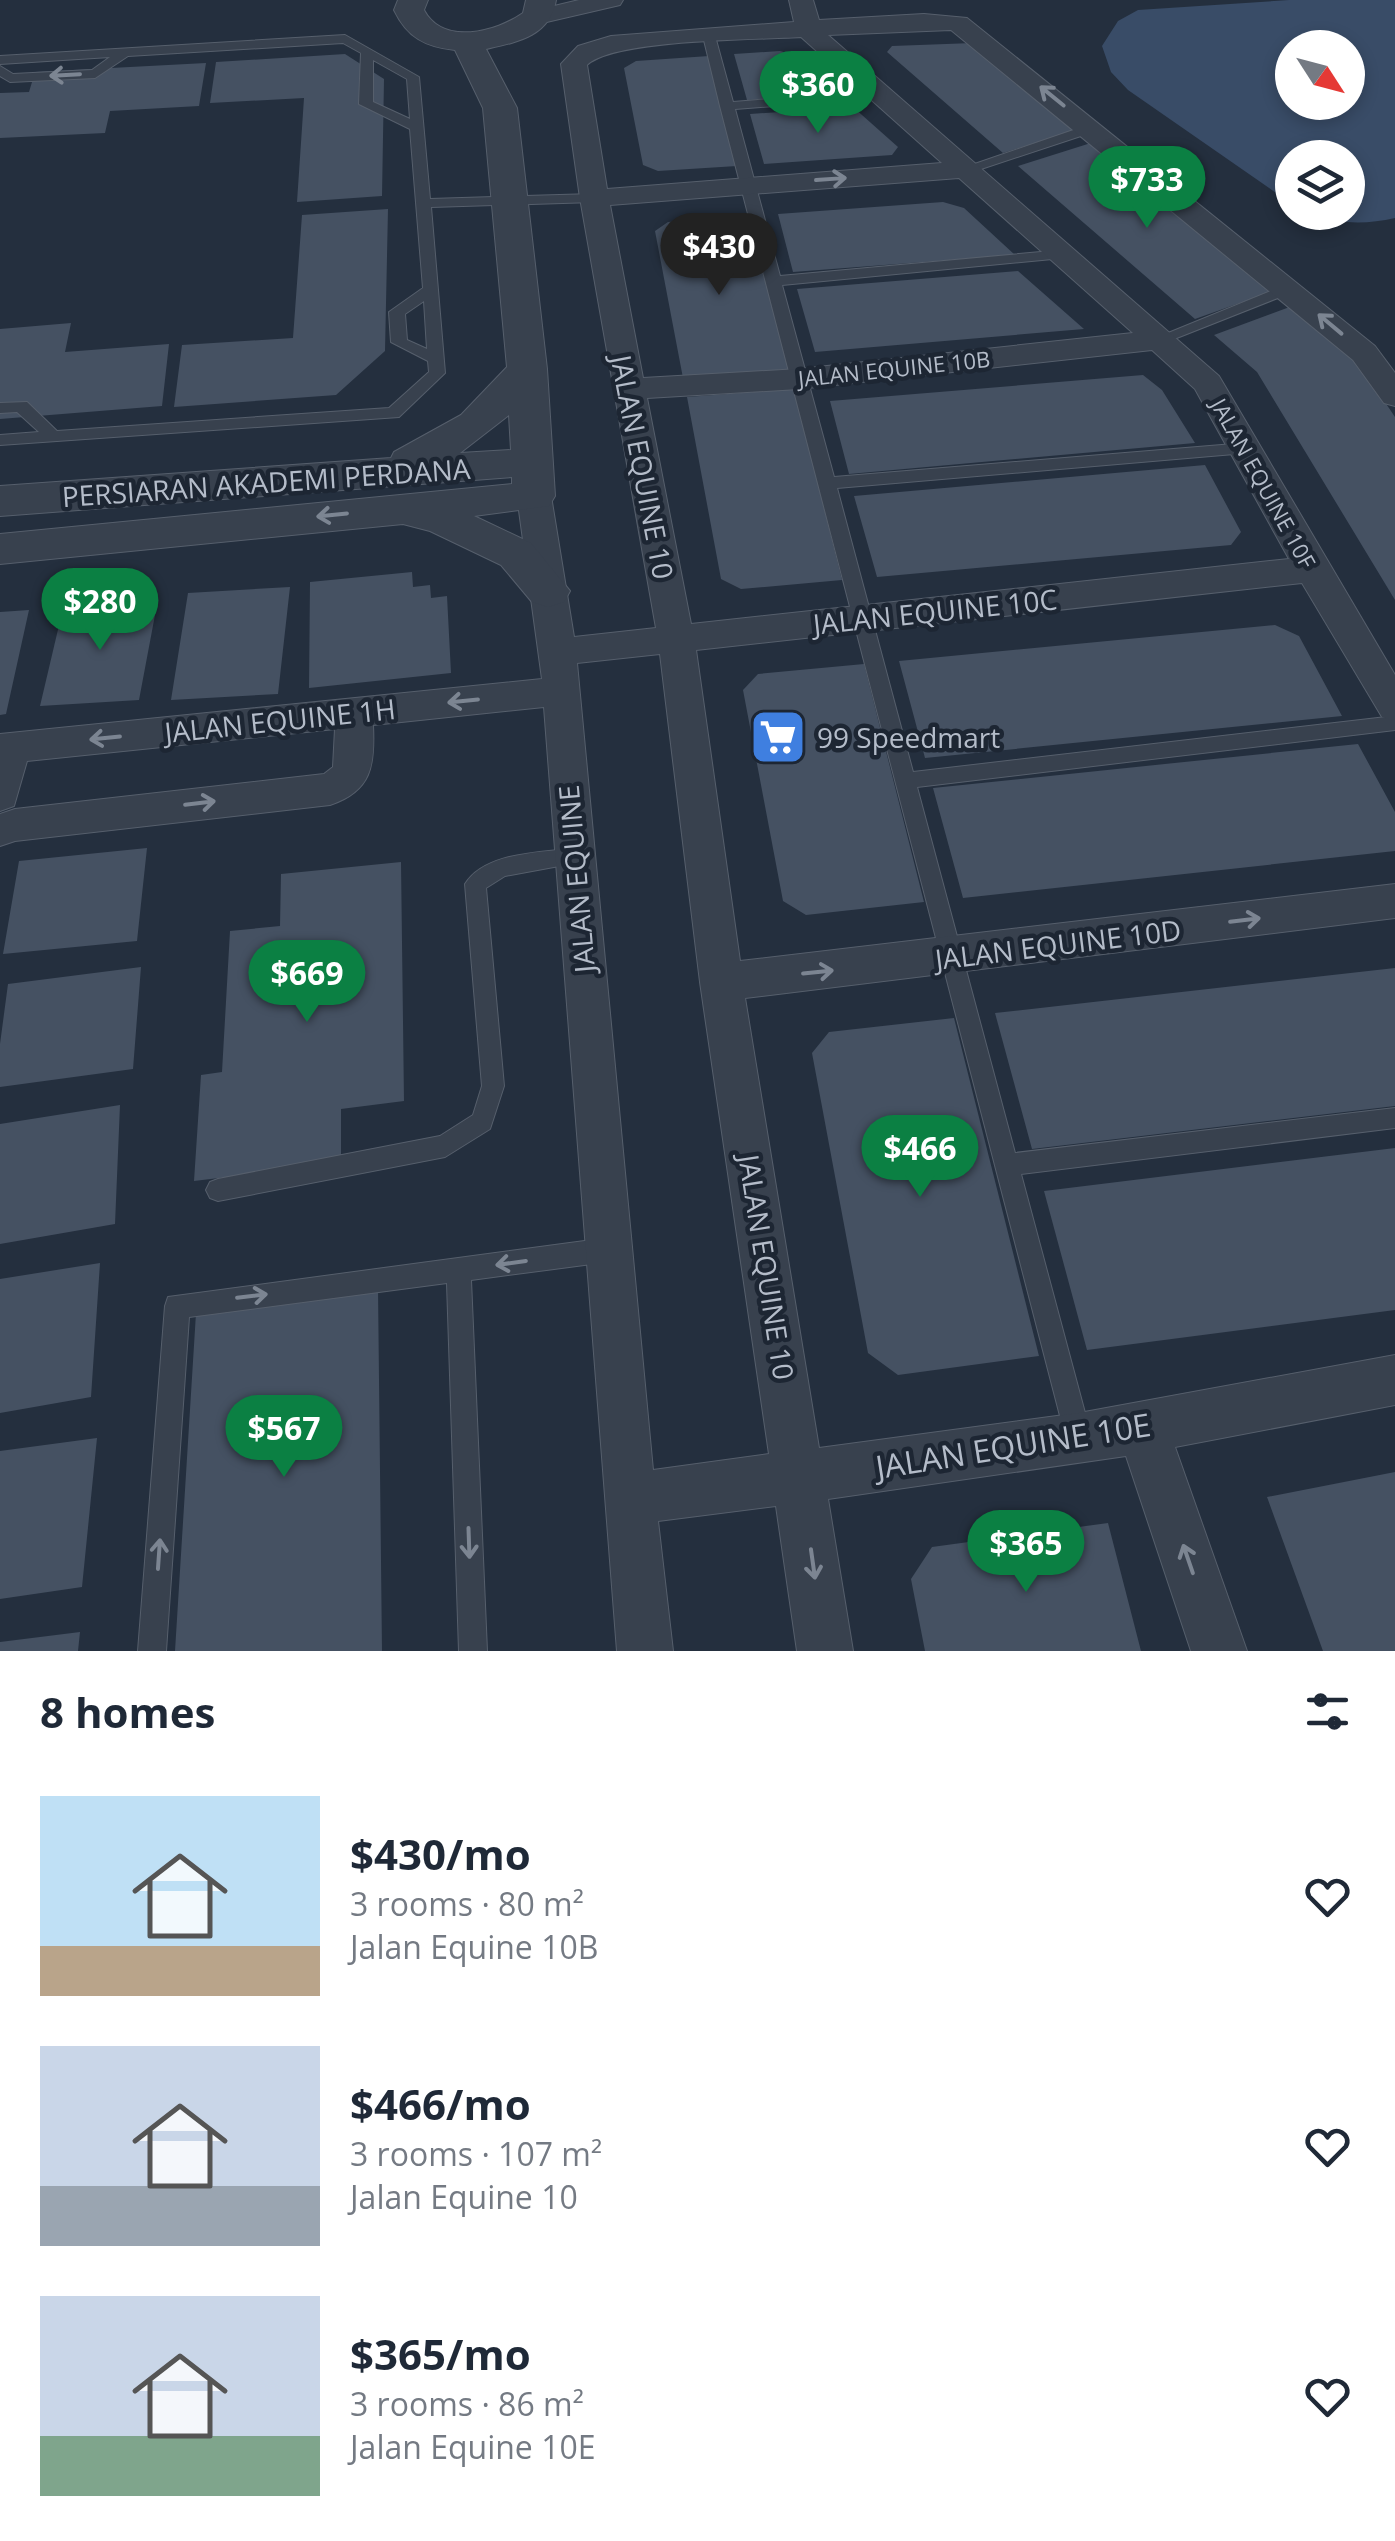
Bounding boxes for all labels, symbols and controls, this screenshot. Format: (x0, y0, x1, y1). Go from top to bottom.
north arrow (1275, 30, 1365, 120)
map controls (1275, 30, 1365, 230)
pin: $360 (759, 51, 877, 136)
text: $360 (781, 62, 855, 105)
one-way arrow (49, 66, 81, 85)
one-way arrow (1039, 85, 1065, 107)
button: layers (1275, 140, 1365, 230)
pin: $733 (1088, 146, 1206, 231)
text: $733 (1110, 157, 1184, 200)
one-way arrow (814, 169, 846, 188)
pin: $430 (660, 213, 778, 298)
text: $430 (682, 224, 756, 267)
one-way arrow (1318, 314, 1344, 336)
street label: JALAN EQUINE 10B (795, 343, 991, 393)
street label: JALAN EQUINE 10 (602, 349, 683, 582)
street label: JALAN EQUINE 10F (1204, 391, 1323, 573)
street label: PERSIARAN AKADEMI PERDANA (61, 449, 472, 515)
one-way arrow (316, 506, 349, 525)
pin: $280 (41, 568, 159, 653)
text: $280 (63, 579, 137, 622)
street label: JALAN EQUINE 10C (808, 579, 1059, 643)
street label: JALAN EQUINE 1H (160, 689, 397, 751)
one-way arrow (447, 691, 479, 710)
supermarket icon: 99 Speedmart (748, 707, 808, 767)
place label: 99 Speedmart (817, 718, 1000, 756)
one-way arrow (89, 729, 121, 748)
street label: JALAN EQUINE (549, 784, 603, 977)
one-way arrow (183, 793, 216, 812)
street label: JALAN EQUINE 10D (930, 910, 1183, 978)
one-way arrow (1229, 910, 1261, 929)
pin: $669 (248, 940, 366, 1025)
text: $669 (270, 951, 344, 994)
one-way arrow (802, 962, 834, 981)
pin: $466 (861, 1115, 979, 1200)
text: $466 (883, 1126, 957, 1169)
street label: JALAN EQUINE 10 (730, 1149, 804, 1382)
one-way arrow (495, 1254, 527, 1273)
one-way arrow (236, 1286, 268, 1305)
pin: $567 (225, 1395, 343, 1480)
street label: JALAN EQUINE 10E (870, 1402, 1153, 1488)
text: $567 (247, 1406, 321, 1449)
pin: $365 (967, 1510, 1085, 1595)
text: $365 (989, 1521, 1063, 1564)
one-way arrow (459, 1527, 478, 1559)
one-way arrow (150, 1538, 169, 1570)
one-way arrow (1177, 1543, 1195, 1575)
one-way arrow (804, 1547, 822, 1579)
text: 8 homes (40, 1683, 215, 1740)
icon: filters (1300, 1684, 1355, 1739)
text: $430/mo (350, 1825, 531, 1882)
icon: home (120, 1836, 240, 1956)
icon: heart (1300, 1869, 1355, 1924)
text: 3 rooms · 80 m² (350, 1882, 584, 1925)
text: Jalan Equine 10B (350, 1925, 598, 1968)
text: $466/mo (350, 2075, 531, 2132)
icon: home (120, 2086, 240, 2206)
icon: heart (1300, 2119, 1355, 2174)
text: 3 rooms · 107 m² (350, 2132, 602, 2175)
text: Jalan Equine 10 (350, 2175, 578, 2218)
text: $365/mo (350, 2325, 531, 2382)
icon: home (120, 2336, 240, 2456)
icon: heart (1300, 2369, 1355, 2424)
text: 3 rooms · 86 m² (350, 2382, 584, 2425)
text: Jalan Equine 10E (350, 2425, 596, 2468)

